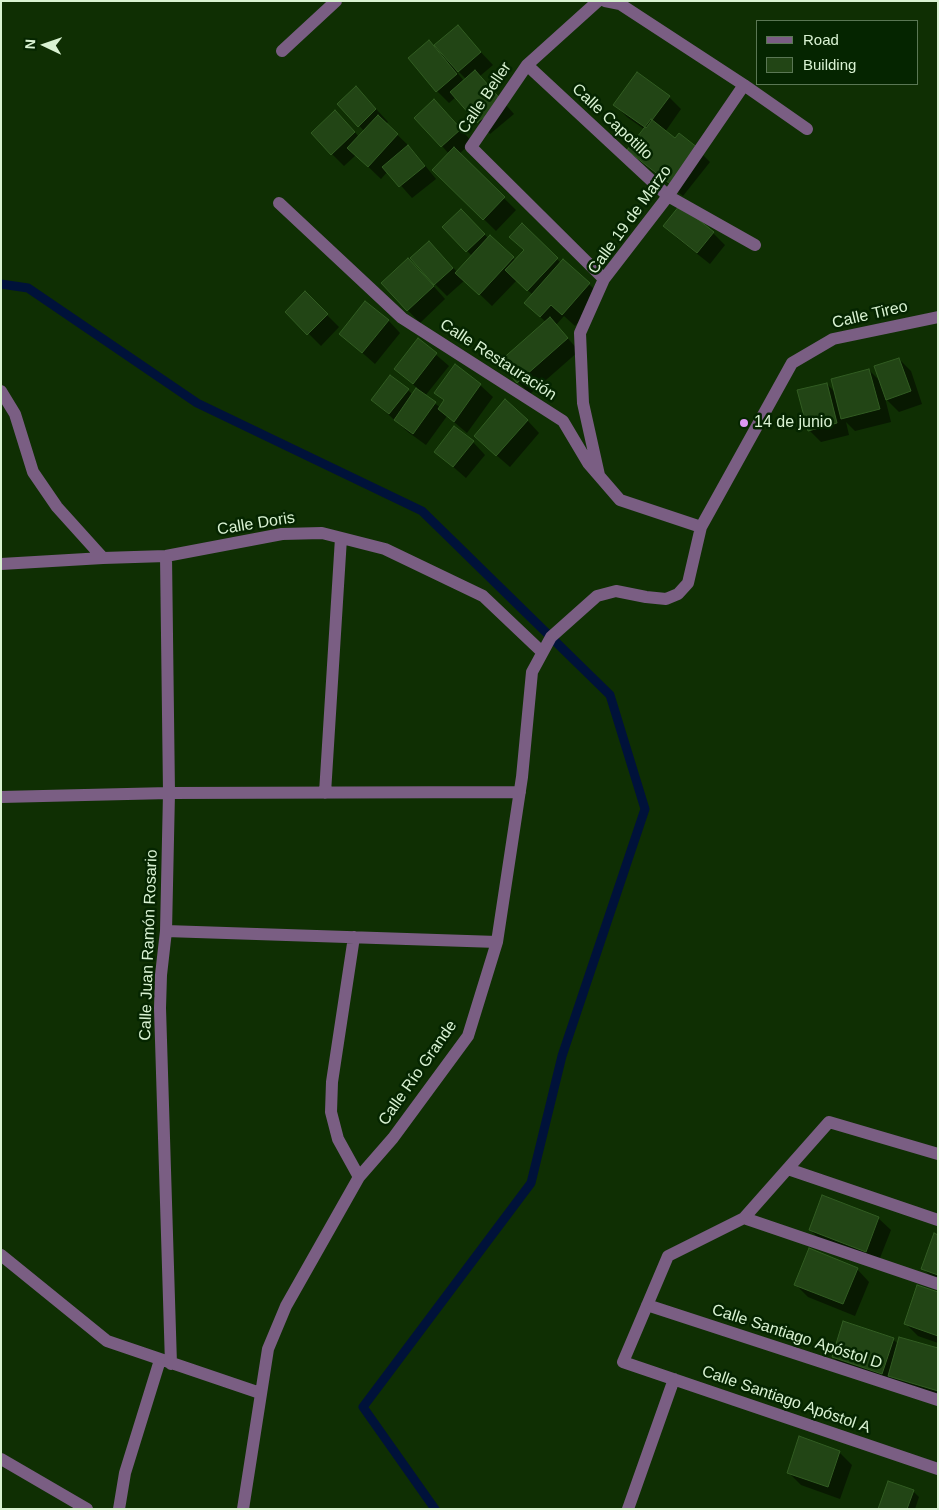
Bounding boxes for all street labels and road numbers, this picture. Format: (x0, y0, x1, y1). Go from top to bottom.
street label: Calle Beller (454, 59, 516, 137)
street label: Calle Capotillo (568, 80, 656, 164)
street label: Calle 19 de Marzo (584, 162, 676, 278)
street label: Calle Tireo (830, 297, 910, 333)
street label: Calle Restauración (436, 315, 560, 405)
street label: Calle Doris (216, 508, 296, 540)
street label: Calle Juan Ramón Rosario (136, 849, 162, 1041)
street label: Calle Río Grande (375, 1017, 461, 1129)
street label: Calle Santiago Apóstol D (709, 1300, 885, 1374)
street label: Calle Santiago Apóstol A (699, 1362, 873, 1438)

